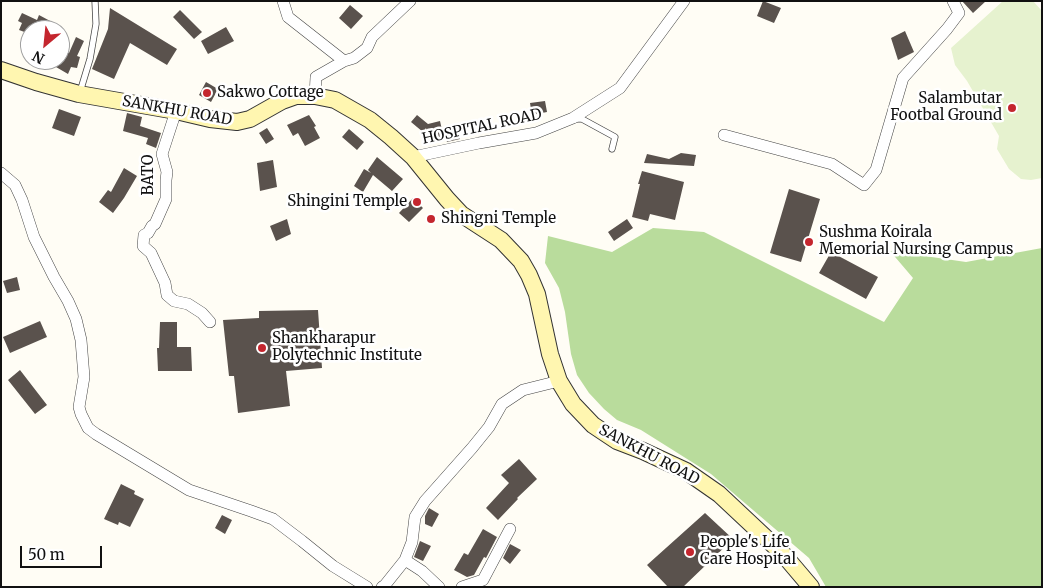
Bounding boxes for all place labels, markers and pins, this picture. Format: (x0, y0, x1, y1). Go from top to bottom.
place label: Sakwo Cottage (217, 84, 324, 102)
marker: Sakwo Cottage (201, 87, 213, 99)
place label: Salambutar Footbal Ground (890, 90, 1002, 125)
marker: Salambutar Footbal Ground (1006, 102, 1018, 114)
place label: Shingini Temple (287, 193, 407, 211)
marker: Shingini Temple (411, 196, 423, 208)
place label: Shingni Temple (441, 210, 556, 228)
marker: Shingni Temple (425, 213, 437, 225)
place label: Sushma Koirala Memorial Nursing Campus (819, 224, 1013, 259)
marker: Sushma Koirala Memorial Nursing Campus (803, 236, 815, 248)
place label: Shankharapur Polytechnic Institute (272, 330, 422, 365)
marker: Shankharapur Polytechnic Institute (256, 342, 268, 354)
place label: People's Life Care Hospital (700, 534, 796, 569)
marker: People's Life Care Hospital (684, 546, 696, 558)

